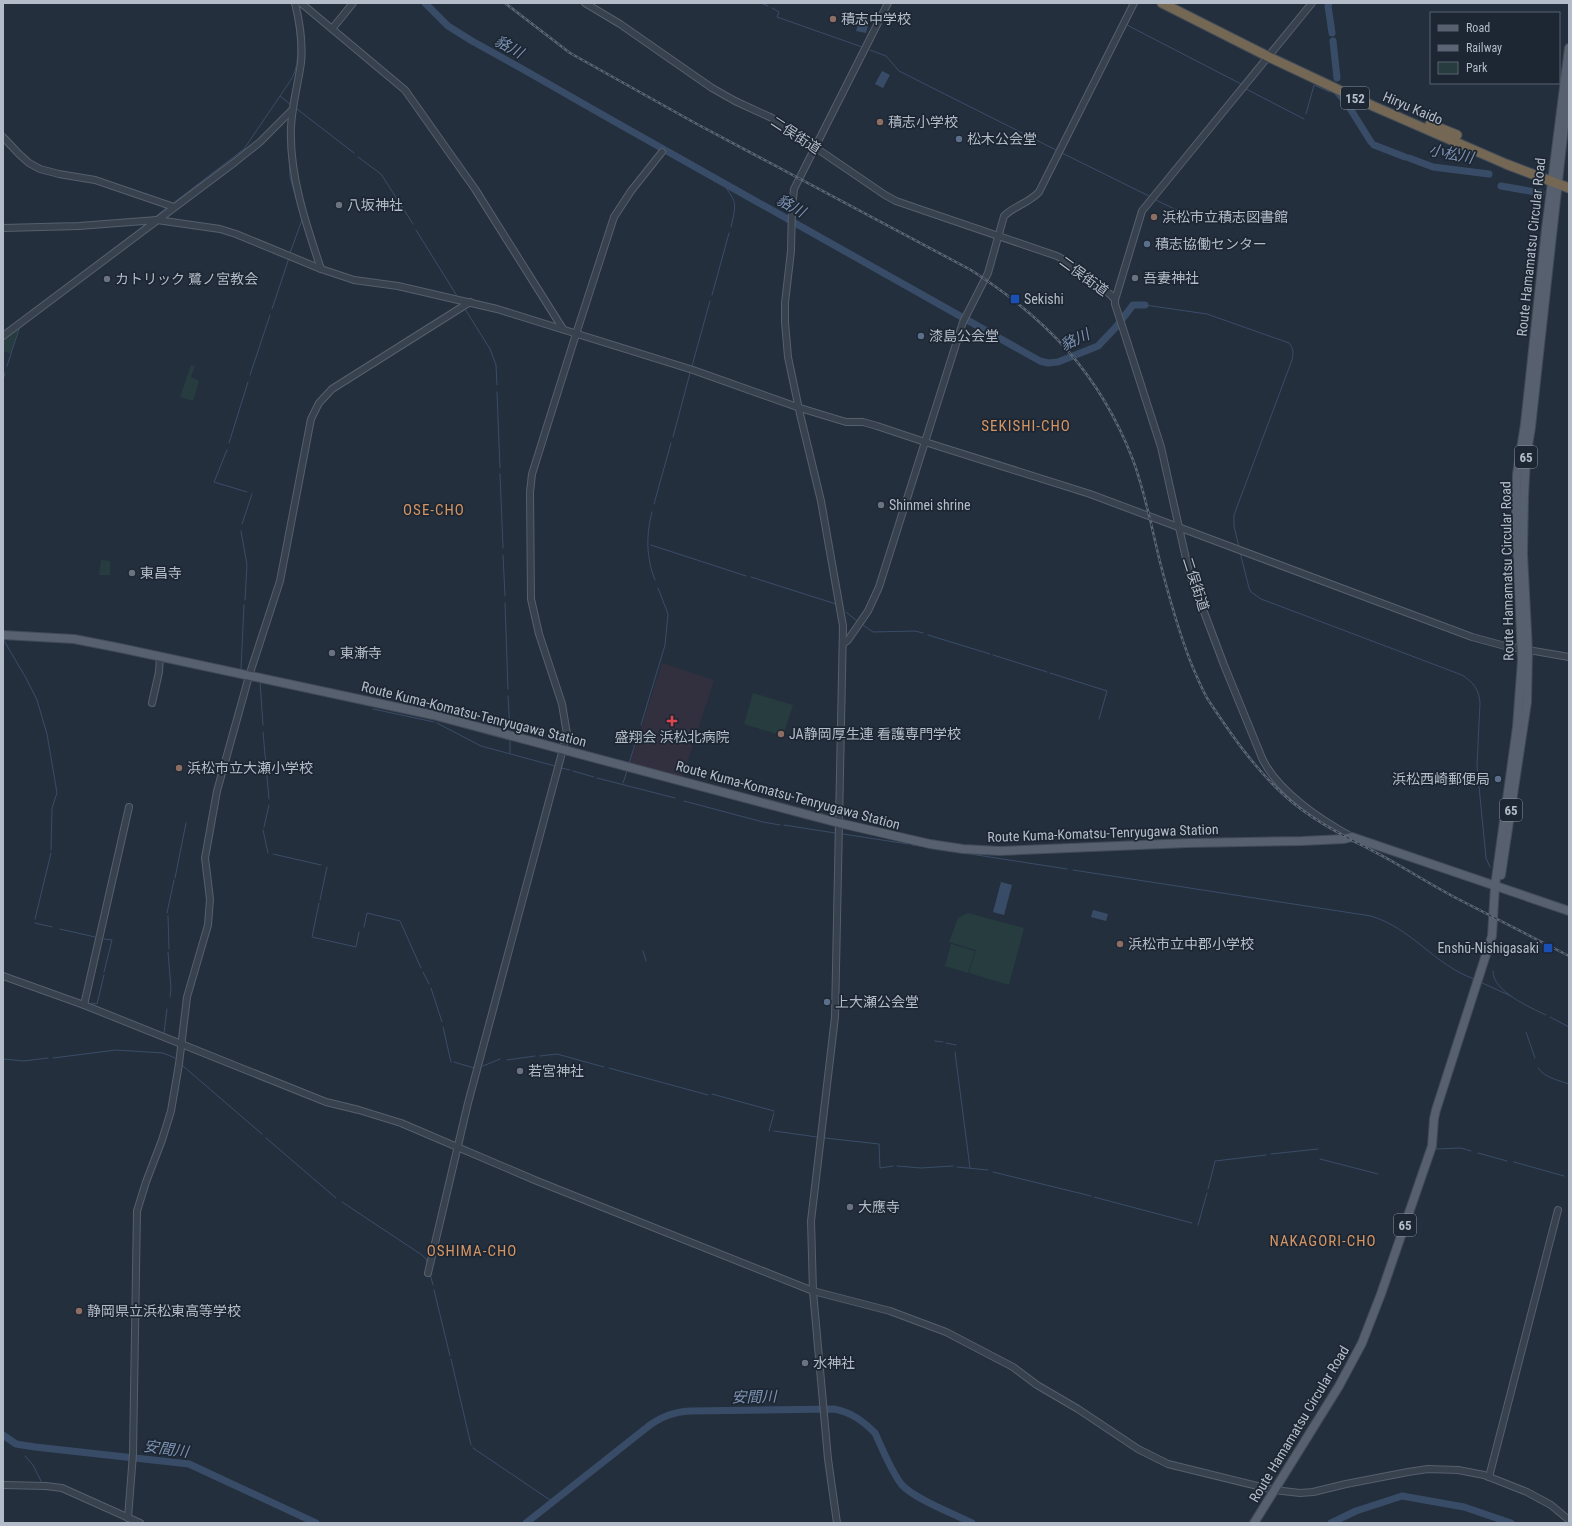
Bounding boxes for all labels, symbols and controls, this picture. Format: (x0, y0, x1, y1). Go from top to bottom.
place label: 積志中学校 (841, 11, 911, 27)
legend (1430, 12, 1560, 84)
marker: 積志中学校 (828, 14, 838, 24)
text: Road (1466, 21, 1490, 35)
water label: 貉川 (492, 32, 528, 63)
text: Railway (1466, 41, 1502, 55)
text: Park (1466, 61, 1488, 75)
road number: 152 (1341, 87, 1369, 109)
street label: Hiryu Kaido (1381, 88, 1445, 128)
street label: 二俣街道 (768, 113, 824, 157)
place label: 積志小学校 (888, 114, 958, 130)
marker: 積志小学校 (875, 117, 885, 127)
place label: 松木公会堂 (967, 131, 1037, 147)
marker: 松木公会堂 (954, 134, 964, 144)
water label: 小松川 (1427, 141, 1477, 168)
street label: Route Hamamatsu Circular Road (1514, 157, 1548, 337)
water label: 貉川 (774, 191, 810, 222)
place label: 八坂神社 (347, 197, 403, 213)
marker: 八坂神社 (334, 200, 344, 210)
place label: 浜松市立積志図書館 (1162, 209, 1288, 225)
marker: 浜松市立積志図書館 (1149, 212, 1159, 222)
place label: 積志協働センター (1155, 236, 1267, 252)
marker: 積志協働センター (1142, 239, 1152, 249)
street label: 二俣街道 (1057, 253, 1111, 299)
place label: 吾妻神社 (1143, 270, 1199, 286)
place label: カトリック 鷺ノ宮教会 (115, 271, 258, 287)
marker: 吾妻神社 (1130, 273, 1140, 283)
marker: カトリック 鷺ノ宮教会 (102, 274, 112, 284)
place label: Sekishi (1024, 291, 1064, 307)
marker: Sekishi (1009, 293, 1021, 305)
water label: 貉川 (1058, 325, 1094, 354)
place label: 漆島公会堂 (929, 328, 999, 344)
marker: 漆島公会堂 (916, 331, 926, 341)
district label: SEKISHI-CHO (981, 417, 1071, 435)
road number: 65 (1515, 446, 1537, 468)
street label: Route Hamamatsu Circular Road (1497, 481, 1517, 661)
place label: Shinmei shrine (889, 497, 971, 513)
marker: Shinmei shrine (876, 500, 886, 510)
district label: OSE-CHO (403, 501, 465, 519)
street label: 二俣街道 (1180, 555, 1212, 613)
place label: 東昌寺 (140, 565, 182, 581)
marker: 東昌寺 (127, 568, 137, 578)
place label: 東漸寺 (340, 645, 382, 661)
marker: 東漸寺 (327, 648, 337, 658)
street label: Route Kuma-Komatsu-Tenryugawa Station (360, 678, 588, 750)
marker: 盛翔会 浜松北病院 (666, 715, 678, 727)
place label: JA静岡厚生連 看護専門学校 (789, 726, 961, 742)
place label: 盛翔会 浜松北病院 (614, 729, 730, 745)
marker: JA静岡厚生連 看護専門学校 (776, 729, 786, 739)
street label: Route Kuma-Komatsu-Tenryugawa Station (674, 757, 902, 833)
place label: 浜松市立大瀬小学校 (187, 760, 313, 776)
marker: 浜松市立大瀬小学校 (174, 763, 184, 773)
place label: 浜松西崎郵便局 (1392, 771, 1490, 787)
marker: 浜松西崎郵便局 (1493, 774, 1503, 784)
road number: 65 (1500, 799, 1522, 821)
street label: Route Kuma-Komatsu-Tenryugawa Station (987, 821, 1219, 845)
place label: 浜松市立中郡小学校 (1128, 936, 1254, 952)
marker: 浜松市立中郡小学校 (1115, 939, 1125, 949)
place label: Enshū-Nishigasaki (1437, 940, 1539, 956)
marker: Enshū-Nishigasaki (1542, 942, 1554, 954)
place label: 上大瀬公会堂 (835, 994, 919, 1010)
marker: 上大瀬公会堂 (822, 997, 832, 1007)
place label: 若宮神社 (528, 1063, 584, 1079)
marker: 若宮神社 (515, 1066, 525, 1076)
place label: 大應寺 (858, 1199, 900, 1215)
marker: 大應寺 (845, 1202, 855, 1212)
road number: 65 (1394, 1214, 1416, 1236)
district label: NAKAGORI-CHO (1270, 1232, 1376, 1250)
district label: OSHIMA-CHO (427, 1242, 517, 1260)
place label: 静岡県立浜松東高等学校 (87, 1303, 241, 1319)
marker: 静岡県立浜松東高等学校 (74, 1306, 84, 1316)
street label: Route Hamamatsu Circular Road (1246, 1343, 1352, 1505)
place label: 水神社 (813, 1355, 855, 1371)
marker: 水神社 (800, 1358, 810, 1368)
water label: 安間川 (731, 1388, 779, 1406)
water label: 安間川 (142, 1437, 192, 1461)

